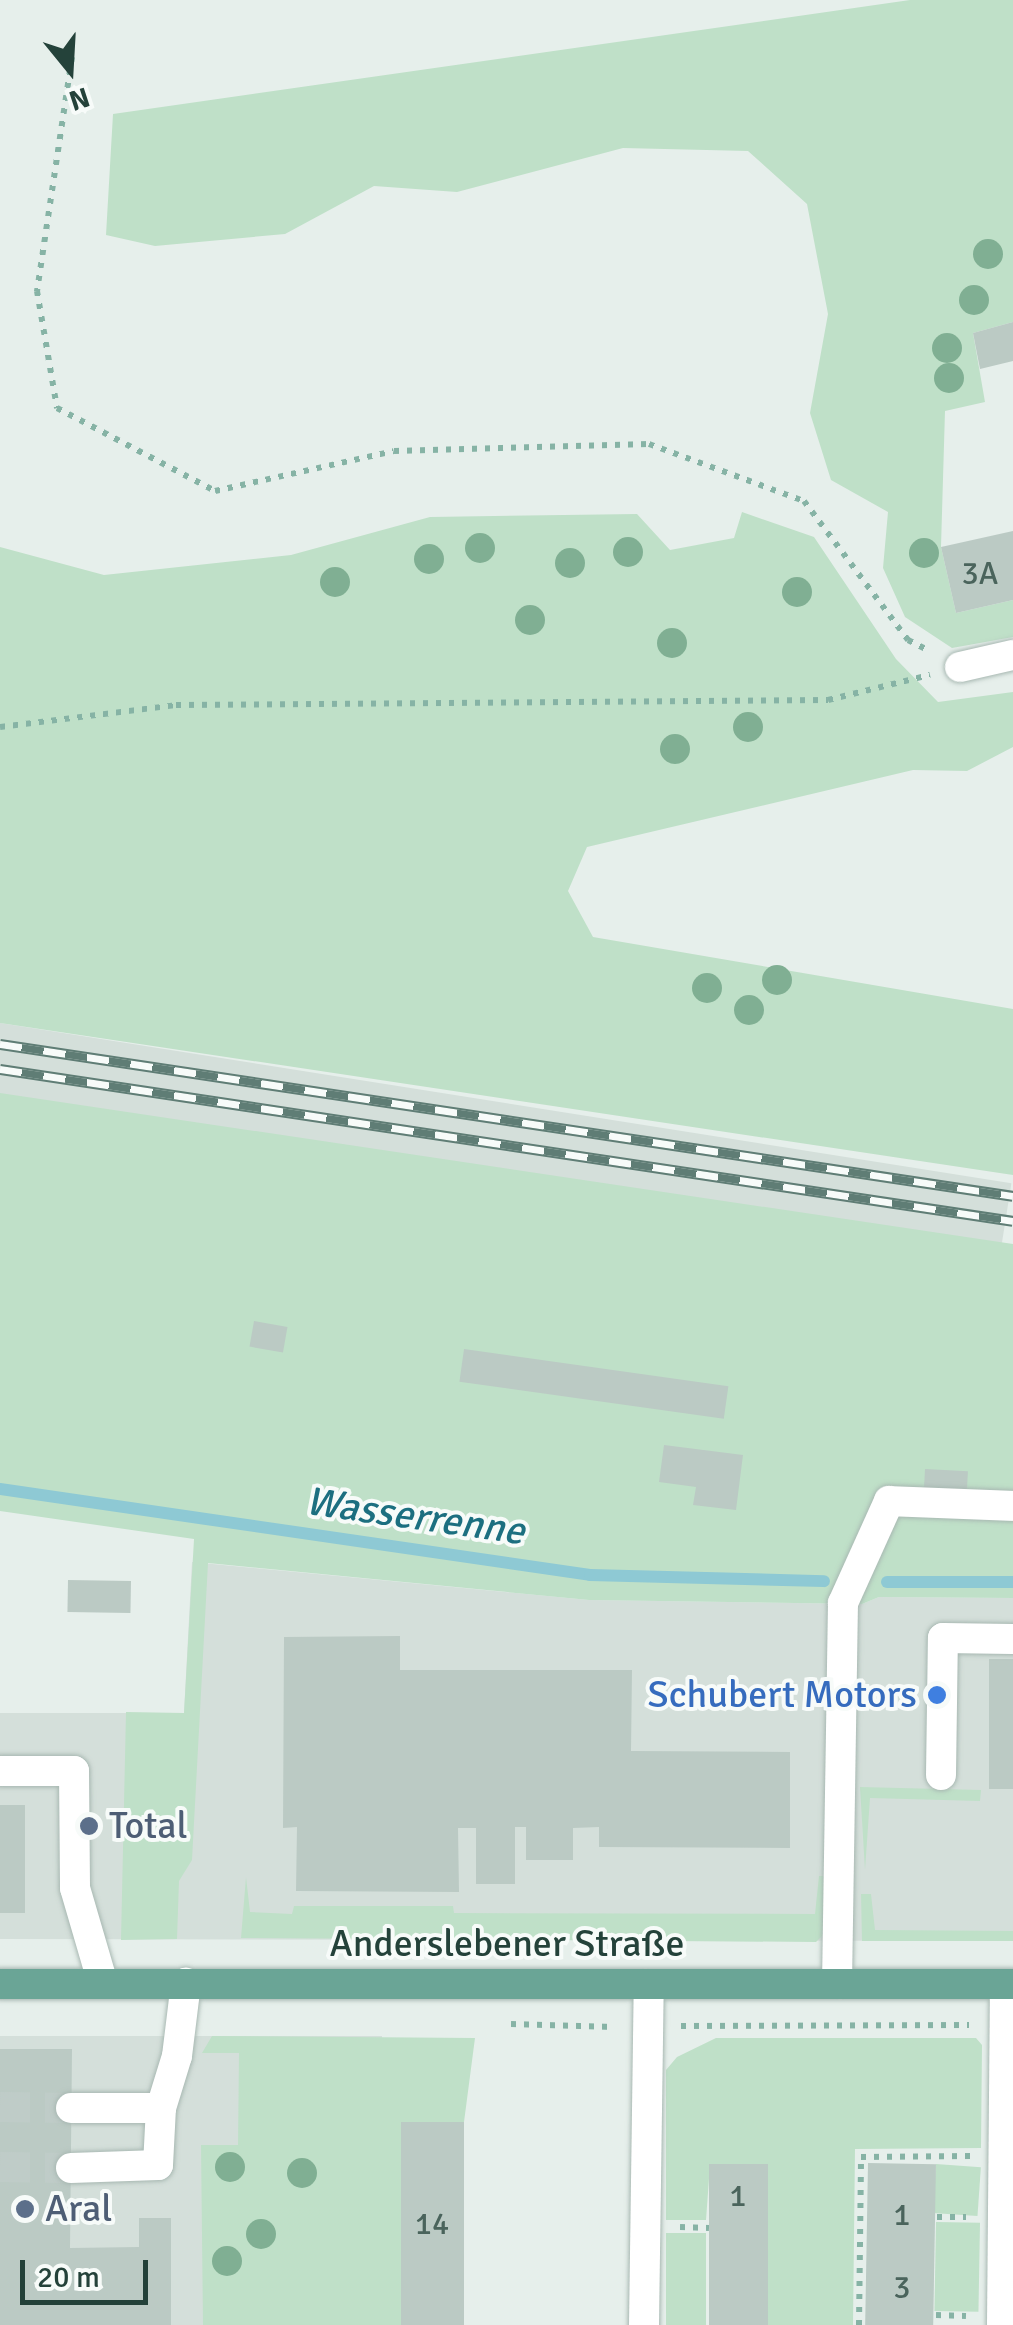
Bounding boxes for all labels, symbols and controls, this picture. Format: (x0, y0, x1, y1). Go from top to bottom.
north arrow (20, 20, 120, 120)
text: N (65, 79, 94, 118)
house number: 3A (962, 555, 998, 593)
water label: Wasserrenne (303, 1477, 527, 1555)
place label: Schubert Motors (648, 1672, 917, 1718)
marker: Schubert Motors (926, 1684, 948, 1706)
place label: Total (109, 1803, 188, 1849)
marker: Total (78, 1815, 100, 1837)
street label: Anderslebener Straße (330, 1921, 684, 1967)
house number: 1 (729, 2177, 747, 2215)
place label: Aral (45, 2186, 112, 2232)
house number: 1 (893, 2196, 911, 2234)
marker: Aral (14, 2198, 36, 2220)
house number: 14 (415, 2205, 449, 2243)
scale bar (25, 2240, 152, 2302)
text: 20 m (37, 2259, 100, 2296)
house number: 3 (893, 2269, 911, 2307)

